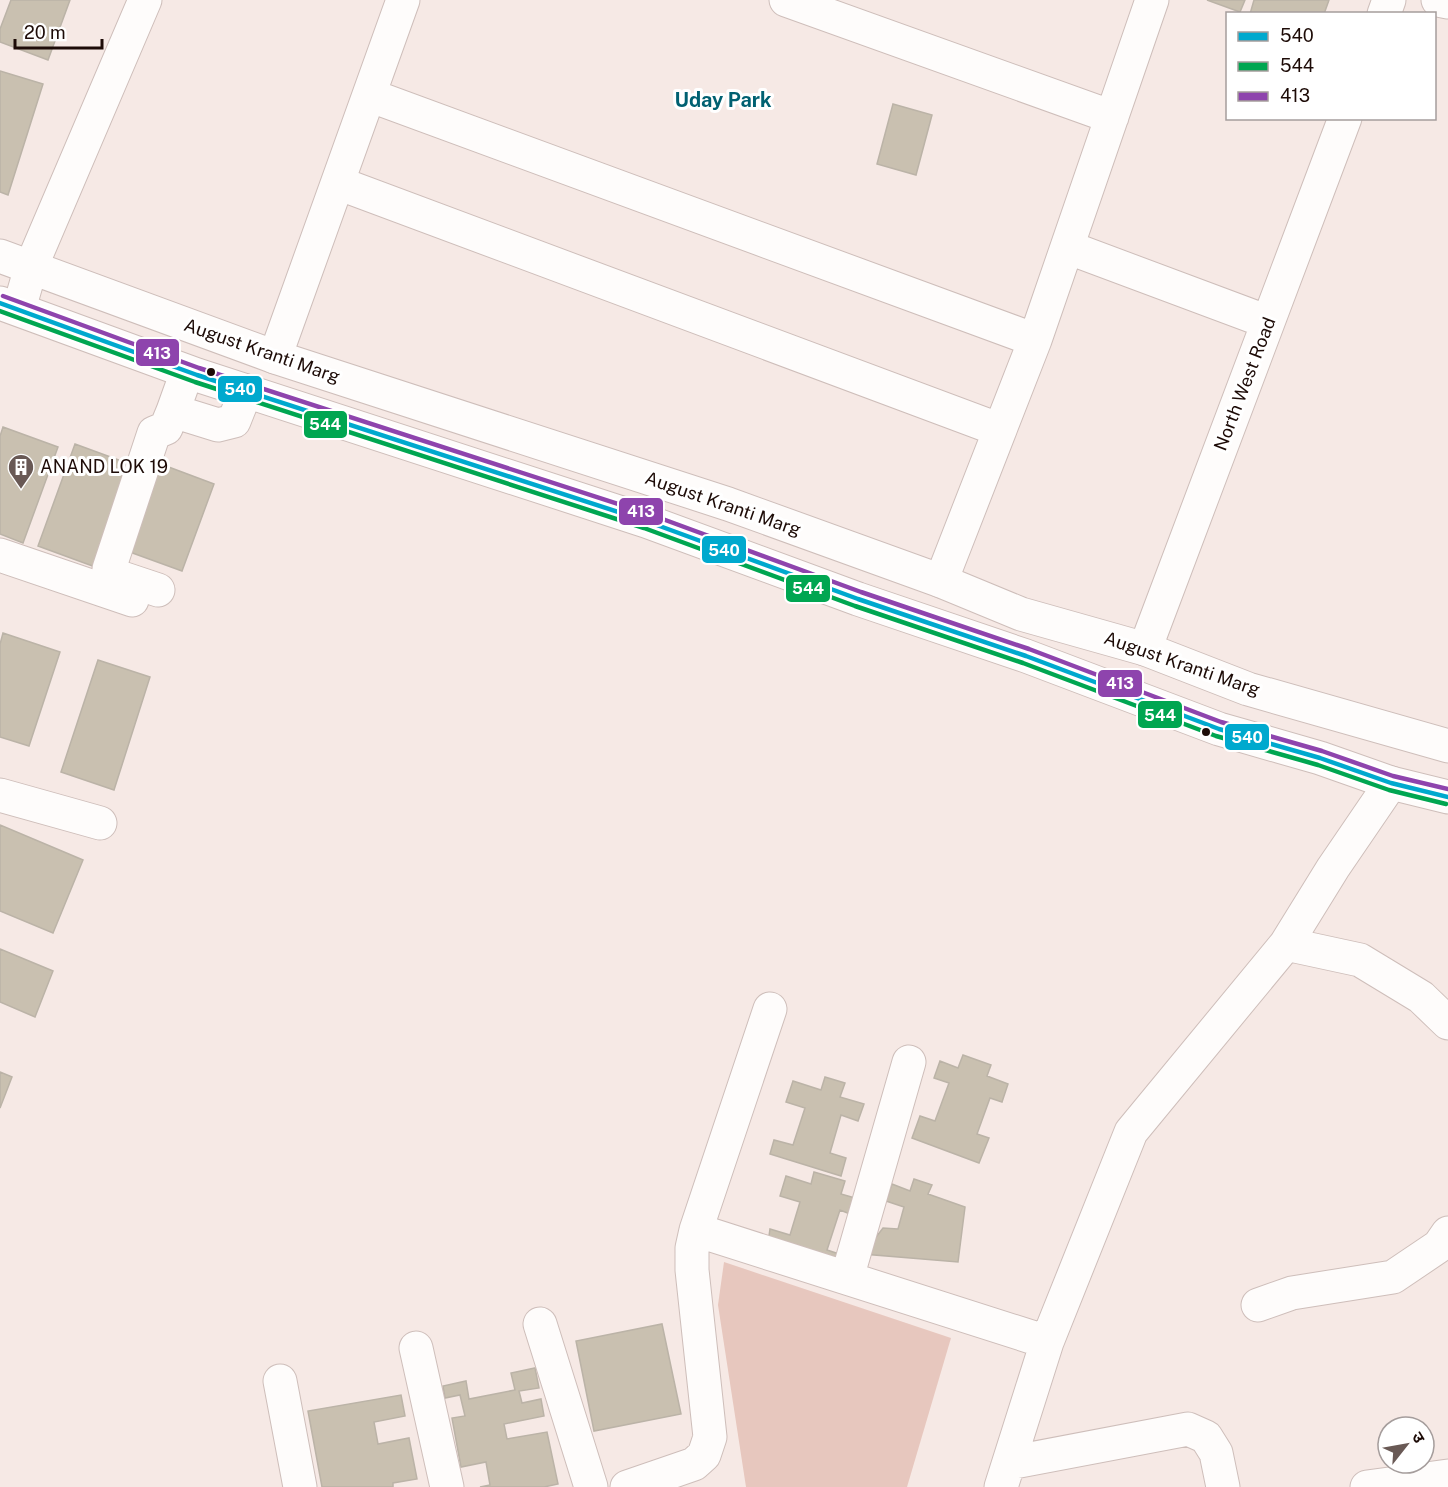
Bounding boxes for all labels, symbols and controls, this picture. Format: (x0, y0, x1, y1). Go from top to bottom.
scale bar (15, 12, 102, 50)
legend (1226, 12, 1436, 120)
text: 20 m (24, 22, 66, 43)
text: 540 (1280, 25, 1314, 46)
text: 544 (1280, 55, 1314, 76)
text: 413 (1280, 85, 1310, 106)
district label: Uday Park (674, 88, 772, 112)
street label: August Kranti Marg (182, 314, 343, 387)
street label: North West Road (1209, 314, 1280, 453)
line badge: 413 (135, 338, 180, 367)
text: 413 (143, 344, 171, 363)
unlabelled marker (205, 366, 217, 378)
line badge: 540 (217, 375, 263, 403)
text: 540 (224, 380, 256, 399)
line badge: 544 (303, 410, 348, 439)
text: 544 (309, 415, 341, 434)
building icon: ANAND LOK 19 (6, 452, 36, 490)
place label: ANAND LOK 19 (40, 456, 168, 477)
street label: August Kranti Marg (643, 467, 804, 540)
line badge: 413 (618, 497, 664, 526)
text: 413 (627, 502, 655, 521)
line badge: 540 (701, 535, 747, 564)
text: 540 (708, 541, 740, 560)
line badge: 544 (785, 574, 831, 603)
text: 544 (792, 579, 824, 598)
street label: August Kranti Marg (1102, 627, 1263, 700)
line badge: 413 (1097, 669, 1143, 698)
text: 413 (1106, 674, 1134, 693)
line badge: 544 (1137, 700, 1183, 729)
text: 544 (1144, 706, 1176, 725)
line badge: 540 (1224, 723, 1270, 751)
unlabelled marker (1200, 726, 1212, 738)
text: 540 (1231, 728, 1263, 747)
north arrow (1376, 1415, 1436, 1475)
text: उ (1408, 1429, 1429, 1447)

